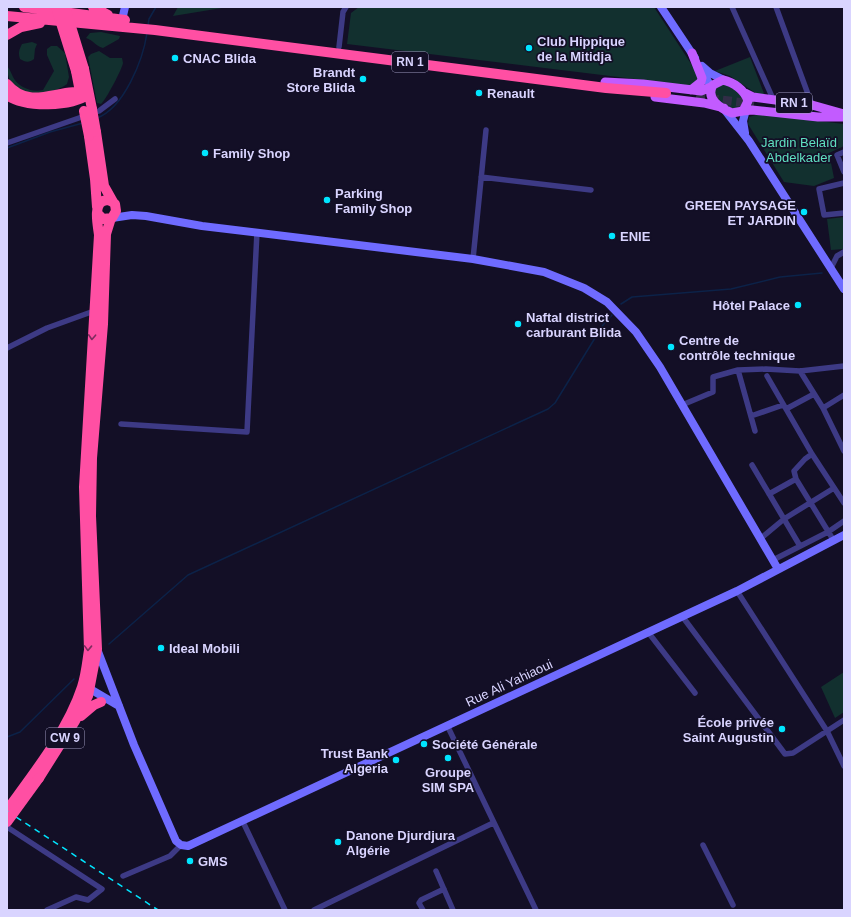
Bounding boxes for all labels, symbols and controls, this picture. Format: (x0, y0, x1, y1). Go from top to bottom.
place label: Club Hippique de la Mitidja (537, 34, 625, 64)
marker: Club Hippique de la Mitidja (524, 43, 534, 53)
place label: CNAC Blida (183, 51, 257, 66)
road number: RN 1 (392, 52, 428, 72)
marker: CNAC Blida (170, 53, 180, 63)
place label: Brandt Store Blida (286, 65, 356, 95)
marker: Brandt Store Blida (358, 74, 368, 84)
place label: Renault (487, 86, 535, 101)
marker: Renault (474, 88, 484, 98)
road number: RN 1 (776, 93, 812, 113)
park label: Jardin Belaïd Abdelkader (761, 135, 837, 165)
place label: Family Shop (213, 146, 290, 161)
marker: Family Shop (200, 148, 210, 158)
place label: Parking Family Shop (335, 186, 412, 216)
marker: Parking Family Shop (322, 195, 332, 205)
place label: GREEN PAYSAGE ET JARDIN (685, 198, 796, 228)
marker: GREEN PAYSAGE ET JARDIN (799, 207, 809, 217)
place label: ENIE (620, 229, 651, 244)
marker: ENIE (607, 231, 617, 241)
place label: Hôtel Palace (713, 298, 790, 313)
marker: Hôtel Palace (793, 300, 803, 310)
place label: Naftal district carburant Blida (526, 310, 622, 340)
marker: Naftal district carburant Blida (513, 319, 523, 329)
place label: Centre de contrôle technique (679, 333, 795, 363)
one-way arrow (88, 334, 97, 340)
marker: Centre de contrôle technique (666, 342, 676, 352)
place label: Ideal Mobili (169, 641, 240, 656)
marker: Ideal Mobili (156, 643, 166, 653)
one-way arrow (84, 645, 93, 652)
street label: Rue Ali Yahiaoui (463, 656, 555, 710)
place label: École privée Saint Augustin (683, 715, 774, 745)
marker: École privée Saint Augustin (777, 724, 787, 734)
road number: CW 9 (46, 728, 84, 748)
place label: Société Générale (432, 737, 538, 752)
marker: Société Générale (419, 739, 429, 749)
place label: Trust Bank Algeria (321, 746, 389, 776)
marker: Groupe SIM SPA (443, 753, 453, 763)
marker: Trust Bank Algeria (391, 755, 401, 765)
place label: Groupe SIM SPA (422, 765, 475, 795)
place label: Danone Djurdjura Algérie (346, 828, 456, 858)
marker: Danone Djurdjura Algérie (333, 837, 343, 847)
place label: GMS (198, 854, 228, 869)
marker: GMS (185, 856, 195, 866)

